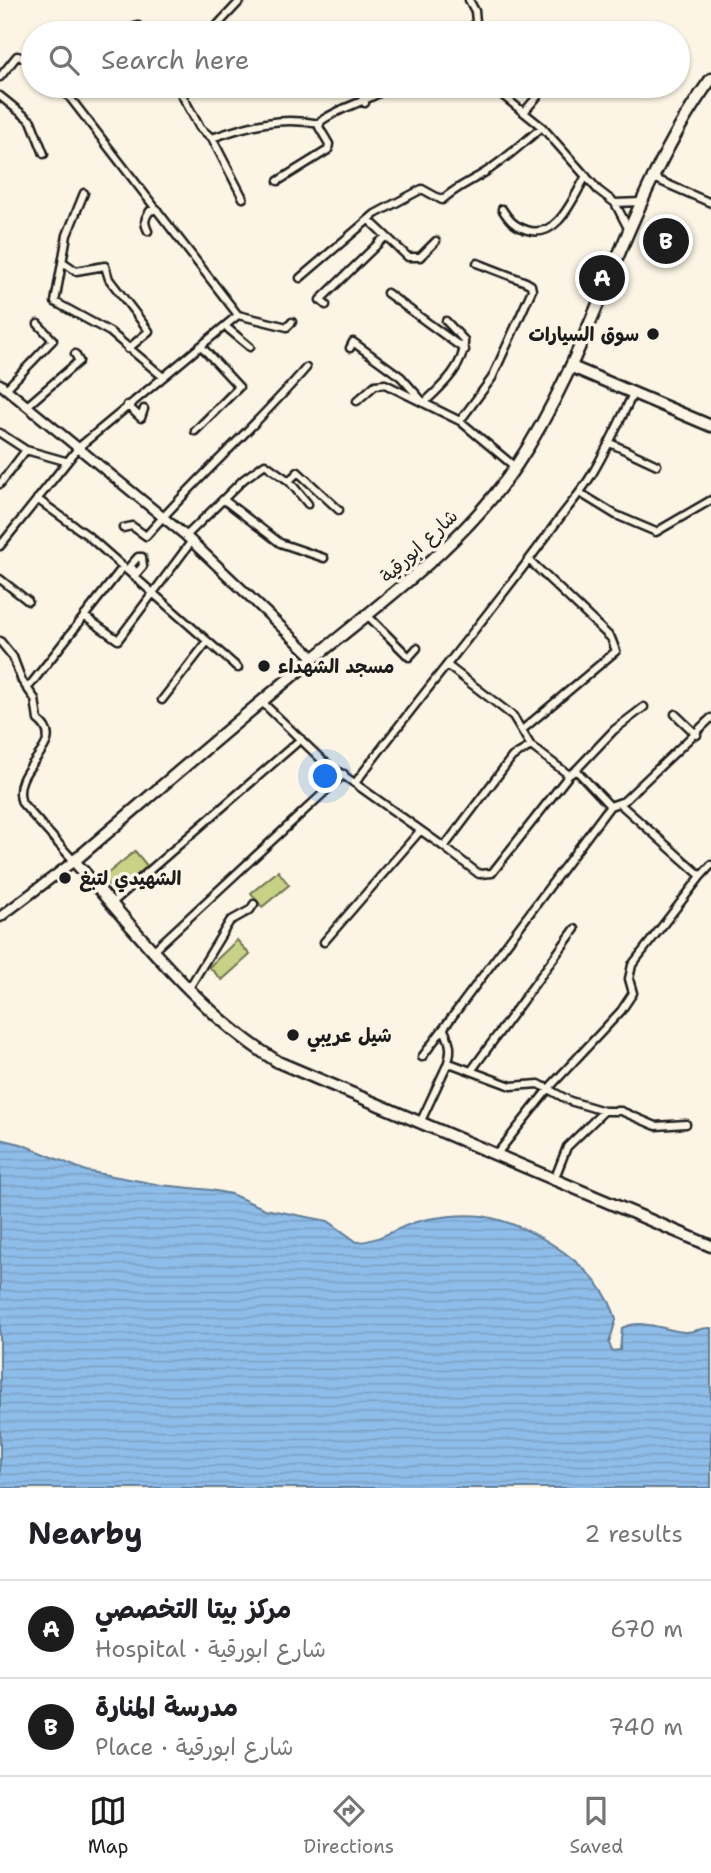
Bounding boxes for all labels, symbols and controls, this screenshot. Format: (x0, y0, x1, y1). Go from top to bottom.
search box (21, 21, 690, 98)
icon: search (45, 41, 83, 79)
text: Search here (101, 42, 250, 77)
pin: B (643, 215, 689, 267)
pin: A (579, 252, 625, 304)
place label: سوق السيارات (528, 322, 639, 347)
marker: سوق السيارات (645, 326, 661, 342)
street label: شارع ابورقية (375, 504, 464, 589)
place label: مسجد الشهداء (278, 654, 394, 679)
marker: مسجد الشهداء (256, 658, 272, 674)
your location (308, 759, 342, 793)
place label: الشهيدي لتبغ (79, 866, 181, 893)
marker: الشهيدي لتبغ (57, 870, 73, 886)
place label: شيل عريبي (307, 1023, 392, 1052)
marker: شيل عريبي (285, 1027, 301, 1043)
text: Nearby (28, 1513, 143, 1554)
text: 2 results (584, 1519, 683, 1549)
text: مركز بيتا التخصصي (95, 1591, 291, 1626)
text: A (42, 1614, 60, 1644)
text: 670 m (610, 1614, 683, 1644)
text: Hospital · شارع ابورقية (95, 1634, 326, 1664)
text: مدرسة المنارة (95, 1689, 238, 1724)
text: B (44, 1712, 58, 1742)
text: 740 m (608, 1712, 683, 1742)
text: Place · شارع ابورقية (95, 1732, 294, 1762)
tab: Map (88, 1792, 128, 1859)
tab: Directions (304, 1792, 394, 1859)
tab: Saved (569, 1792, 623, 1859)

